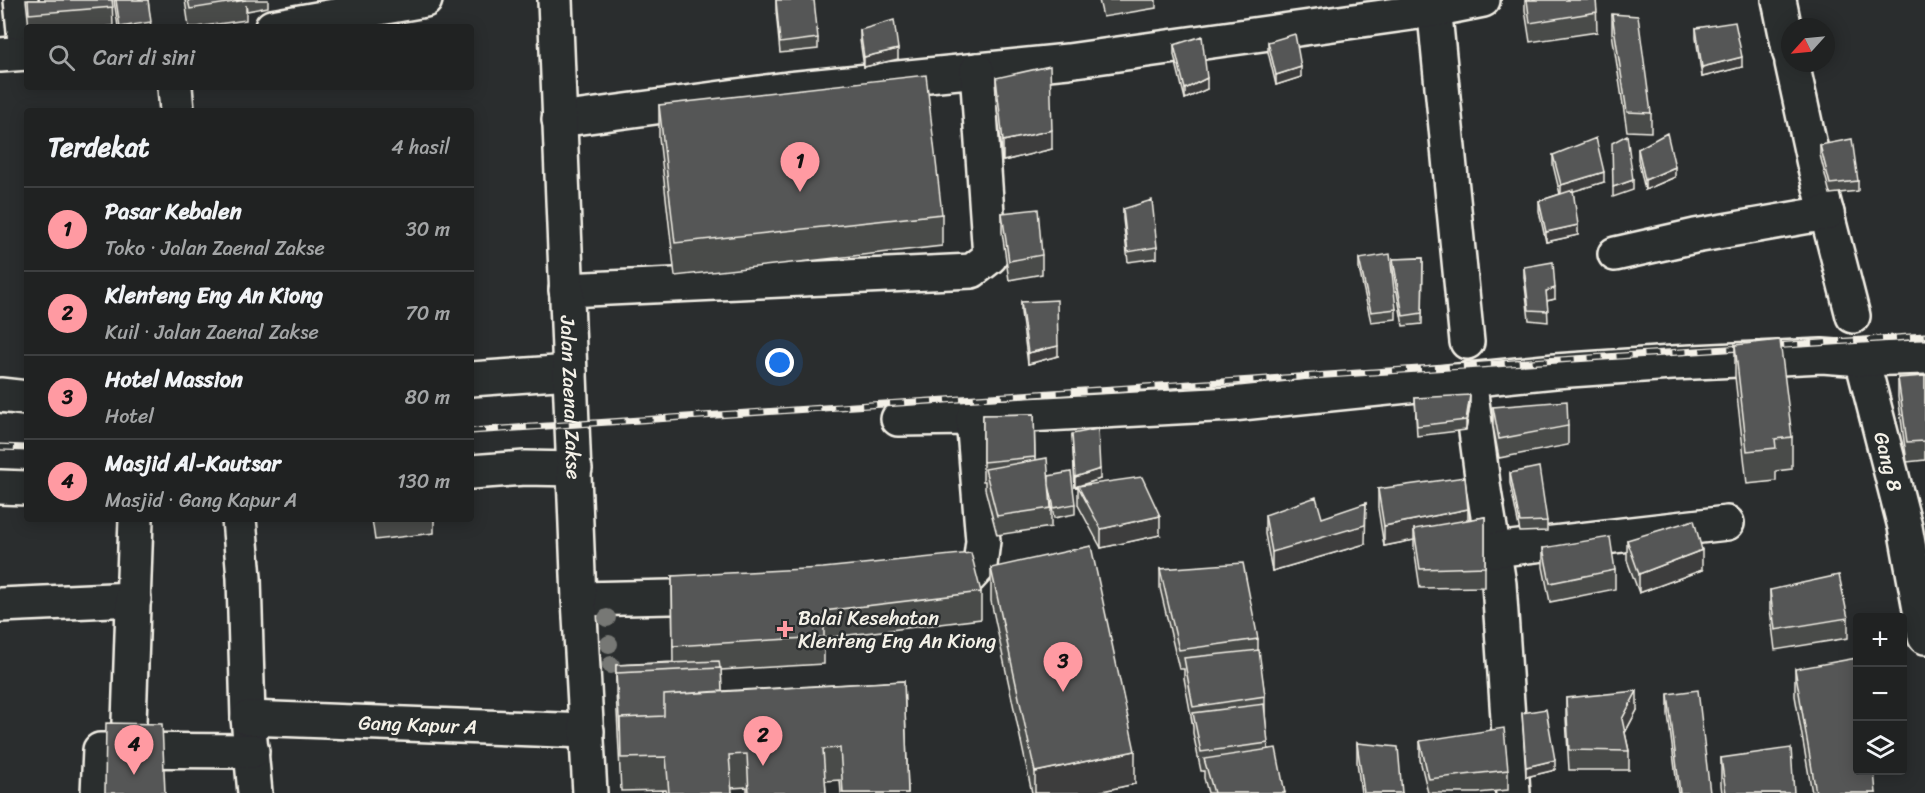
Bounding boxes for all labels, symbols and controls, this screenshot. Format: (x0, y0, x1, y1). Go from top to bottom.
north arrow (1781, 18, 1835, 72)
search box (24, 24, 474, 90)
text: Cari di sini (93, 38, 195, 77)
icon: search (45, 41, 78, 74)
text: Terdekat (48, 124, 149, 170)
text: 4 hasil (391, 130, 450, 165)
pin: 1 (780, 142, 820, 192)
text: Pasar Kebalen (105, 192, 242, 231)
text: 1 (63, 212, 72, 247)
text: 30 m (406, 212, 450, 247)
text: Toko · Jalan Zaenal Zakse (105, 231, 325, 266)
text: Klenteng Eng An Kiong (105, 276, 323, 315)
text: 2 (62, 296, 73, 331)
text: 70 m (405, 296, 450, 331)
street label: Jalan Zaenal Zakse (550, 314, 591, 480)
text: Kuil · Jalan Zaenal Zakse (105, 315, 319, 350)
your location (765, 348, 794, 377)
text: Hotel Massion (105, 360, 243, 399)
text: 3 (62, 380, 73, 415)
text: 80 m (405, 380, 450, 415)
text: Hotel (105, 399, 154, 434)
street label: Gang 8 (1863, 428, 1912, 496)
text: Masjid Al-Kautsar (105, 444, 280, 483)
text: 4 (61, 464, 74, 499)
text: 130 m (397, 464, 450, 499)
text: Masjid · Gang Kapur A (105, 483, 297, 518)
place label: Balai Kesehatan Klenteng Eng An Kiong (798, 601, 996, 659)
map controls (1853, 613, 1907, 775)
button: + (1853, 613, 1907, 667)
marker: Balai Kesehatan Klenteng Eng An Kiong (776, 620, 794, 638)
pin: 3 (1044, 642, 1082, 692)
button: − (1853, 667, 1907, 721)
street label: Gang Kapur A (358, 705, 478, 745)
pin: 2 (744, 716, 783, 766)
button: layers (1853, 721, 1907, 775)
pin: 4 (114, 726, 154, 775)

